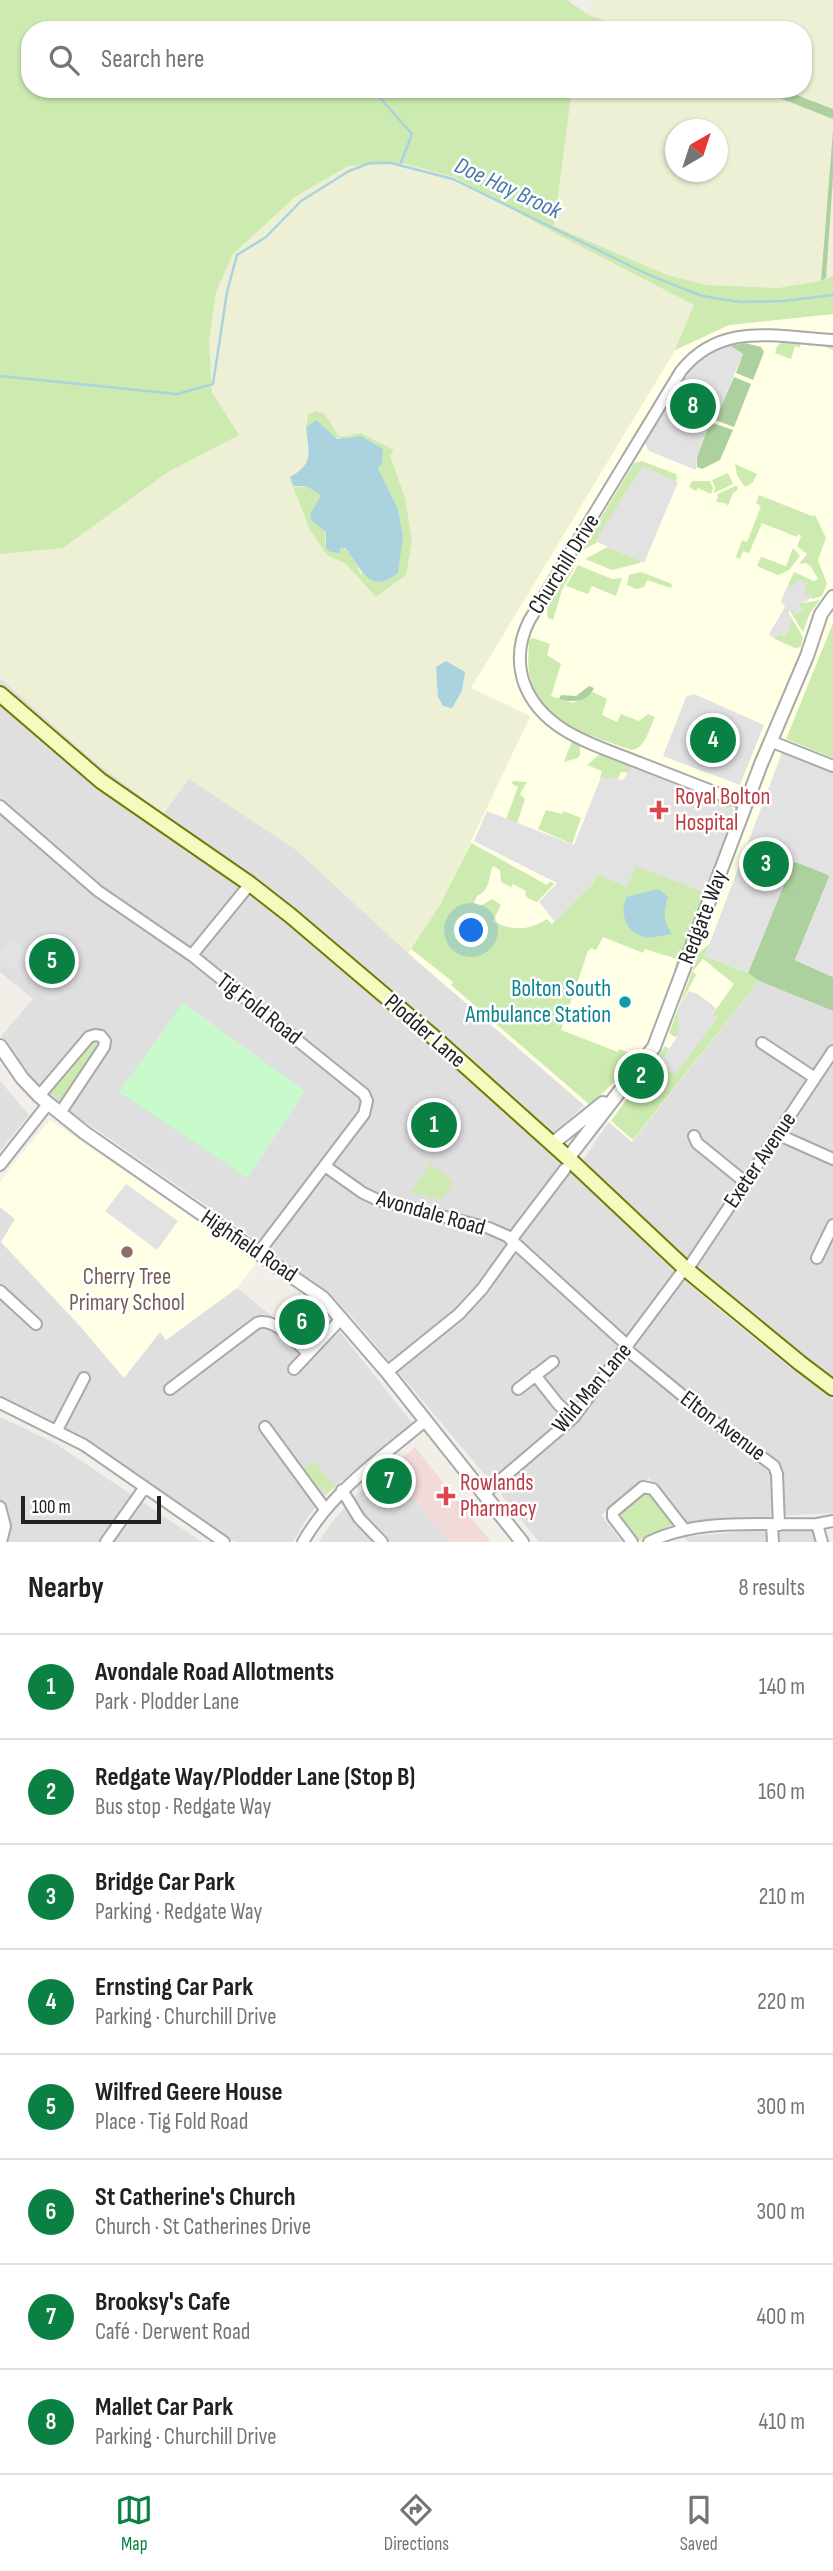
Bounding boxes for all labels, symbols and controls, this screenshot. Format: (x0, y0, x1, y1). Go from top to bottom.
search box (21, 21, 812, 98)
icon: search (45, 41, 83, 79)
text: Search here (101, 44, 204, 75)
north arrow (665, 119, 728, 182)
water label: Doe Hay Brook (450, 151, 567, 226)
pin: 8 (670, 380, 716, 432)
street label: Churchill Drive (522, 509, 606, 619)
pin: 4 (690, 714, 736, 766)
place label: Royal Bolton Hospital (675, 783, 770, 837)
marker: Royal Bolton Hospital (649, 800, 669, 820)
pin: 3 (743, 838, 789, 890)
street label: Redgate Way (672, 866, 734, 968)
your location (454, 913, 488, 947)
pin: 5 (29, 935, 75, 987)
street label: Tig Fold Road (211, 967, 307, 1051)
place label: Bolton South Ambulance Station (465, 975, 611, 1029)
street label: Plodder Lane (379, 988, 471, 1074)
marker: Bolton South Ambulance Station (617, 994, 633, 1010)
pin: 2 (618, 1050, 664, 1102)
pin: 1 (411, 1099, 457, 1151)
street label: Exeter Avenue (718, 1107, 802, 1213)
street label: Avondale Road (373, 1184, 489, 1242)
street label: Highfield Road (196, 1204, 302, 1288)
marker: Cherry Tree Primary School (119, 1244, 135, 1260)
place label: Cherry Tree Primary School (69, 1263, 185, 1317)
pin: 6 (279, 1296, 325, 1348)
street label: Wild Man Lane (546, 1337, 638, 1439)
street label: Elton Avenue (675, 1385, 771, 1467)
pin: 7 (366, 1455, 412, 1507)
place label: Rowlands Pharmacy (460, 1469, 537, 1523)
marker: Rowlands Pharmacy (438, 1488, 454, 1504)
scale bar (21, 1493, 161, 1525)
text: 100 m (32, 1496, 71, 1519)
text: Nearby (28, 1570, 104, 1606)
text: 8 results (739, 1574, 805, 1602)
text: Avondale Road Allotments (95, 1657, 334, 1688)
text: 1 (46, 1673, 56, 1701)
text: 140 m (759, 1673, 805, 1701)
text: Park · Plodder Lane (95, 1688, 239, 1716)
text: Redgate Way/Plodder Lane (Stop B) (95, 1762, 415, 1793)
text: 2 (46, 1778, 56, 1806)
text: 160 m (758, 1778, 805, 1806)
text: Bus stop · Redgate Way (95, 1793, 271, 1821)
text: Bridge Car Park (95, 1867, 235, 1898)
text: 3 (46, 1883, 56, 1911)
text: 210 m (759, 1883, 805, 1911)
text: Parking · Redgate Way (95, 1898, 262, 1926)
text: Ernsting Car Park (95, 1972, 253, 2003)
text: 4 (46, 1988, 56, 2016)
text: 220 m (757, 1988, 805, 2016)
text: Parking · Churchill Drive (95, 2003, 276, 2031)
text: Wilfred Geere House (95, 2077, 283, 2108)
text: 5 (46, 2093, 56, 2121)
text: 300 m (756, 2093, 805, 2121)
text: Place · Tig Fold Road (95, 2108, 248, 2136)
text: St Catherine's Church (95, 2182, 296, 2213)
text: 6 (46, 2198, 56, 2226)
text: 300 m (756, 2198, 805, 2226)
text: Church · St Catherines Drive (95, 2213, 311, 2241)
text: Brooksy's Cafe (95, 2287, 230, 2318)
text: 7 (46, 2303, 56, 2331)
text: 400 m (756, 2303, 805, 2331)
text: Café · Derwent Road (95, 2318, 250, 2346)
text: Mallet Car Park (95, 2392, 233, 2423)
text: 8 (46, 2408, 56, 2436)
text: 410 m (759, 2408, 805, 2436)
text: Parking · Churchill Drive (95, 2423, 276, 2451)
tab: Map (115, 2491, 153, 2556)
tab: Directions (384, 2491, 449, 2556)
tab: Saved (680, 2491, 718, 2556)

